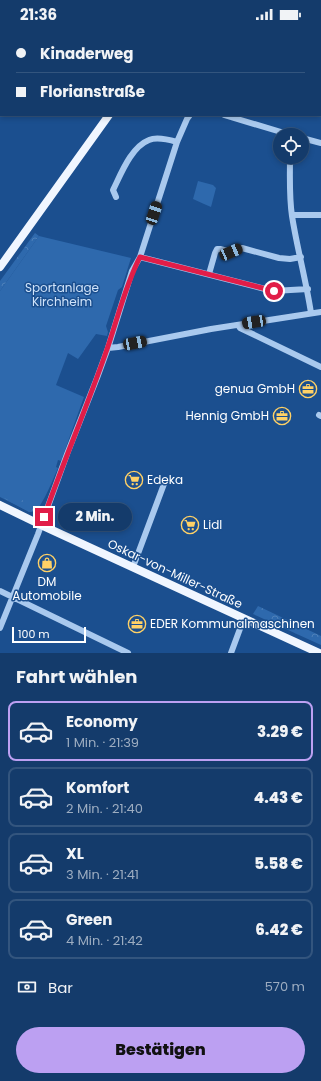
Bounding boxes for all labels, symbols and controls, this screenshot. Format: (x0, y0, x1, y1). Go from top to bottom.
text: 21:36 (20, 4, 57, 25)
text: Kinaderweg (40, 43, 133, 64)
text: Florianstraße (40, 81, 145, 102)
map controls (273, 128, 309, 164)
button: locate (273, 128, 309, 164)
car (145, 200, 163, 226)
car (218, 242, 244, 262)
park label: Sportanlage Kirchheim (25, 279, 99, 310)
route start (265, 282, 283, 300)
car (241, 314, 267, 330)
car (122, 335, 148, 351)
office icon: genua GmbH (298, 379, 318, 399)
place label: genua GmbH (215, 380, 295, 397)
office icon: Hennig GmbH (272, 406, 292, 426)
place label: Hennig GmbH (186, 407, 269, 424)
supermarket icon: Edeka (124, 470, 144, 490)
place label: Edeka (147, 471, 183, 488)
callout: 2 Min. (58, 503, 132, 531)
text: 2 Min. (76, 507, 114, 526)
route end (35, 508, 53, 526)
supermarket icon: Lidl (180, 515, 200, 535)
place label: Lidl (203, 516, 222, 533)
street label: Oskar-von-Miller-Straße (105, 535, 245, 612)
shop icon: DM Automobile (37, 553, 57, 573)
place label: DM Automobile (12, 573, 82, 604)
office icon: EDER Kommunalmaschinen (127, 614, 147, 634)
place label: EDER Kommunalmaschinen (150, 615, 315, 632)
scale bar (12, 625, 86, 644)
text: 100 m (18, 626, 50, 642)
text: Fahrt wählen (16, 664, 138, 689)
text: Economy (66, 711, 138, 732)
icon: car (18, 713, 54, 749)
text: 3.29 € (257, 721, 303, 742)
text: 1 Min. · 21:39 (66, 733, 139, 752)
text: Komfort (66, 777, 129, 798)
icon: car (18, 779, 54, 815)
text: 4.43 € (254, 787, 303, 808)
text: 2 Min. · 21:40 (66, 799, 143, 818)
text: XL (66, 843, 84, 864)
icon: car (18, 845, 54, 881)
text: 5.58 € (254, 853, 303, 874)
text: 3 Min. · 21:41 (66, 865, 139, 884)
text: Green (66, 909, 112, 930)
icon: car (18, 911, 54, 947)
text: 6.42 € (255, 919, 303, 940)
text: 4 Min. · 21:42 (66, 931, 143, 950)
icon: cash (16, 976, 38, 998)
text: Bar (48, 977, 73, 998)
text: 570 m (265, 977, 305, 996)
button: Bestätigen (16, 1027, 305, 1073)

